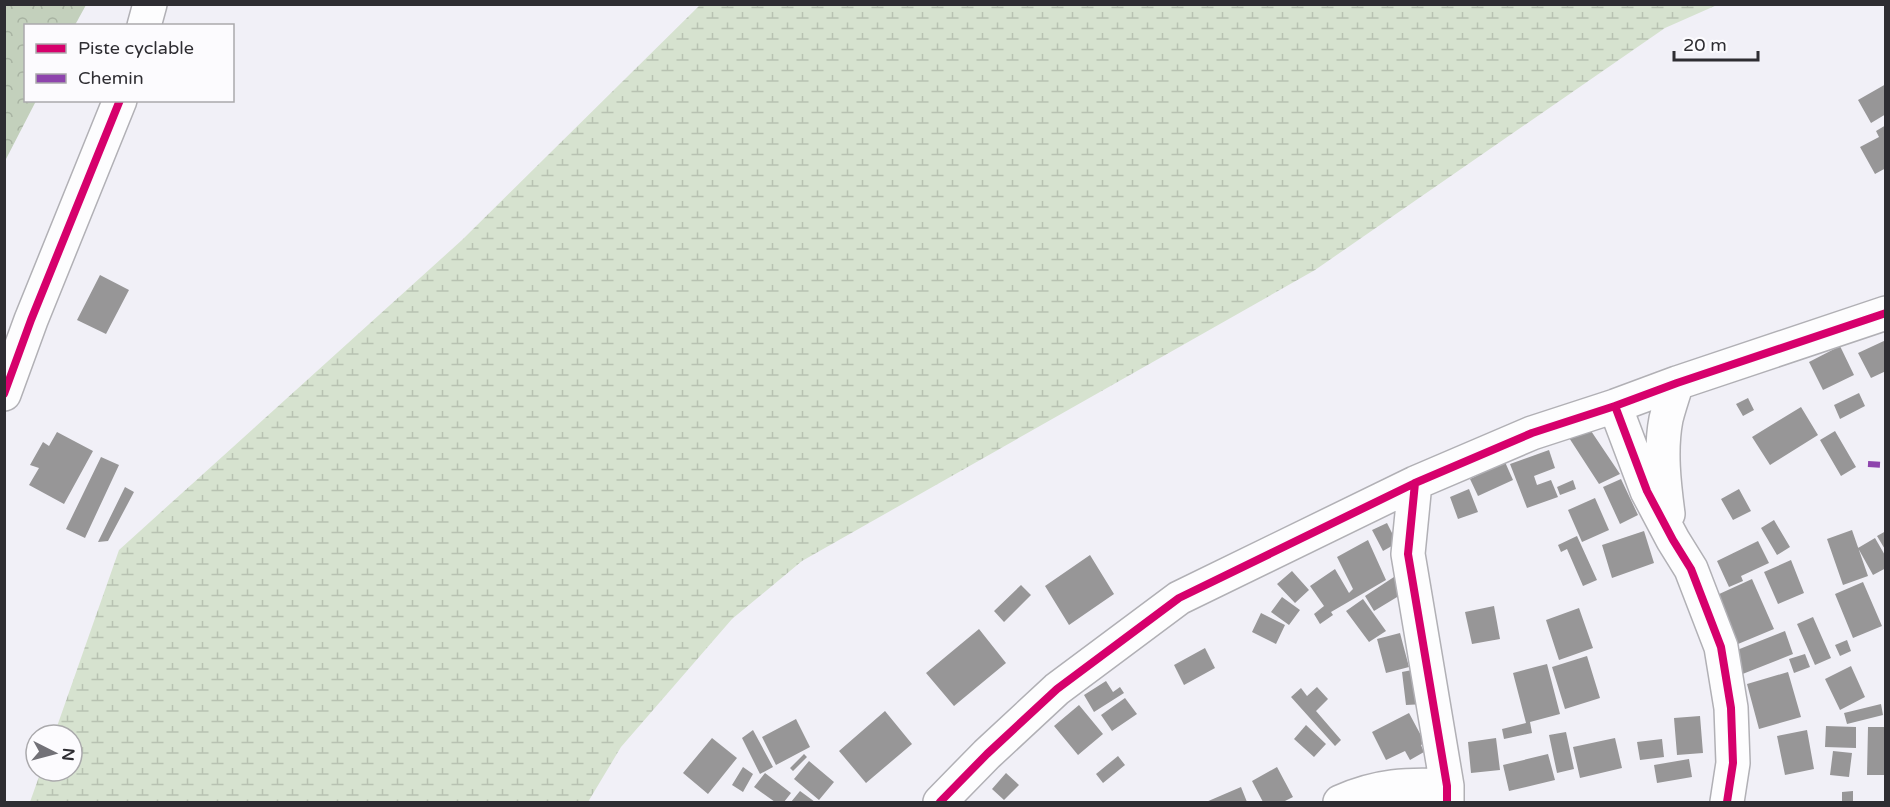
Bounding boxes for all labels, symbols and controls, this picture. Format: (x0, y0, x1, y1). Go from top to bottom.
legend (24, 24, 234, 102)
scale bar (1674, 24, 1758, 62)
text: 20 m (1683, 34, 1727, 56)
text: Piste cyclable (78, 37, 194, 59)
text: Chemin (78, 67, 144, 89)
north arrow (24, 723, 84, 783)
text: N (57, 747, 79, 762)

